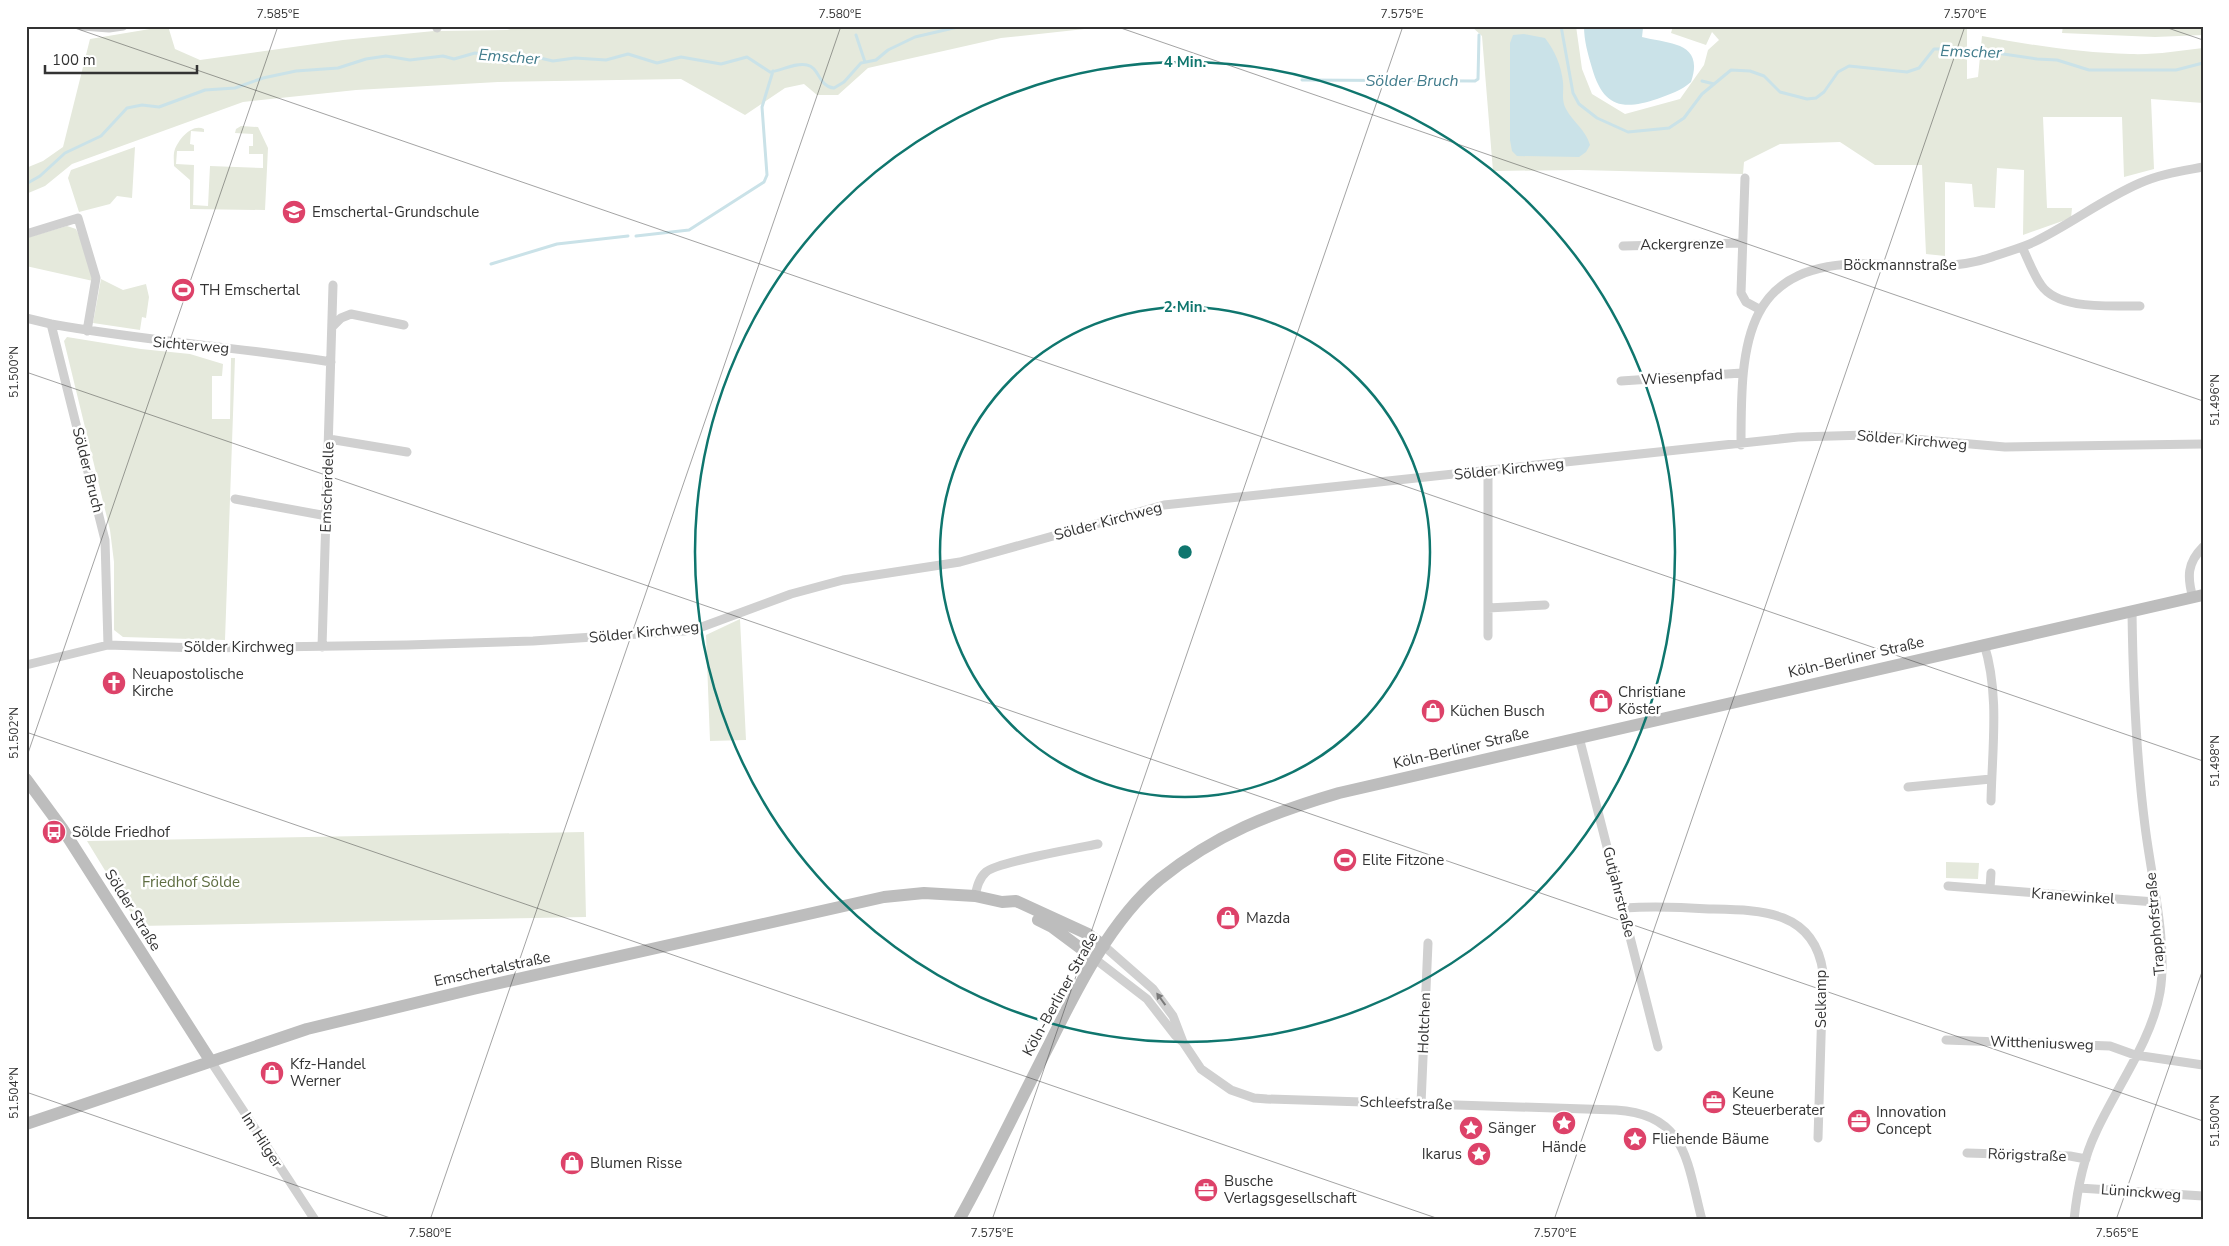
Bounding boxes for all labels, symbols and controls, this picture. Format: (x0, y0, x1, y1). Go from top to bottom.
text: 7.585°E (257, 6, 299, 22)
text: 7.580°E (819, 6, 861, 22)
text: 7.575°E (1381, 6, 1423, 22)
text: 7.570°E (1944, 6, 1986, 22)
water label: Emscher (1940, 40, 2003, 64)
scale bar (45, 42, 198, 74)
water label: Emscher (478, 44, 542, 70)
text: 100 m (52, 50, 96, 70)
text: 4 Min. (1164, 52, 1206, 72)
water label: Sölder Bruch (1365, 70, 1459, 92)
school or university icon: Emschertal-Grundschule (281, 199, 307, 225)
place label: Emschertal-Grundschule (312, 202, 479, 222)
street label: Ackergrenze (1640, 233, 1724, 255)
street label: Böckmannstraße (1843, 255, 1957, 275)
sports icon: TH Emschertal (170, 277, 196, 303)
place label: TH Emschertal (200, 280, 301, 300)
text: 2 Min. (1164, 297, 1206, 317)
street label: Sichterweg (152, 332, 230, 358)
text: 51.500°N (6, 346, 22, 398)
street label: Wiesenpfad (1640, 364, 1724, 390)
text: 51.496°N (2207, 374, 2223, 426)
street label: Sölder Bruch (68, 425, 108, 515)
street label: Sölder Kirchweg (1856, 425, 1968, 455)
street label: Emscherdelle (315, 441, 339, 533)
street label: Sölder Kirchweg (1453, 453, 1565, 485)
street label: Sölder Kirchweg (1052, 497, 1164, 545)
centre of rings (1176, 543, 1194, 561)
street label: Sölder Kirchweg (588, 616, 700, 648)
street label: Köln-Berliner Straße (1786, 632, 1926, 682)
street label: Sölder Kirchweg (184, 637, 294, 657)
place label: Neuapostolische Kirche (132, 664, 244, 701)
church icon: Neuapostolische Kirche (101, 670, 127, 696)
place label: Christiane Köster (1618, 682, 1686, 719)
shop icon: Christiane Köster (1588, 688, 1614, 714)
shop icon: Küchen Busch (1420, 698, 1446, 724)
place label: Küchen Busch (1450, 701, 1545, 721)
text: 51.502°N (6, 707, 22, 759)
street label: Köln-Berliner Straße (1391, 723, 1531, 773)
text: 51.498°N (2207, 735, 2223, 787)
bus stop icon: Sölde Friedhof (41, 819, 67, 845)
place label: Sölde Friedhof (72, 822, 171, 842)
street label: Gutjahrstraße (1598, 845, 1640, 939)
sports icon: Elite Fitzone (1332, 847, 1358, 873)
place label: Elite Fitzone (1362, 850, 1444, 870)
street label: Sölder Straße (100, 865, 166, 955)
park label: Friedhof Sölde (142, 872, 240, 892)
street label: Trapphofstraße (2141, 872, 2169, 976)
street label: Kranewinkel (2031, 883, 2116, 909)
shop icon: Mazda (1215, 905, 1241, 931)
place label: Mazda (1246, 908, 1290, 928)
street label: Köln-Berliner Straße (1018, 928, 1102, 1060)
street label: Emschertalstraße (432, 947, 552, 991)
street label: Selkamp (1811, 969, 1831, 1028)
one-way arrow (1156, 992, 1166, 1006)
street label: Holtchen (1413, 992, 1435, 1054)
street label: Wittheniusweg (1990, 1031, 2094, 1055)
place label: Kfz-Handel Werner (290, 1054, 366, 1091)
shop icon: Kfz-Handel Werner (259, 1060, 285, 1086)
text: 51.504°N (6, 1067, 22, 1119)
place label: Keune Steuerberater (1732, 1083, 1825, 1120)
office icon: Keune Steuerberater (1701, 1089, 1727, 1115)
street label: Schleefstraße (1359, 1091, 1453, 1115)
text: 51.500°N (2207, 1095, 2223, 1147)
place label: Innovation Concept (1876, 1102, 1946, 1139)
office icon: Innovation Concept (1846, 1108, 1872, 1134)
street label: Im Hilger (237, 1109, 288, 1172)
place icon: Hände (1551, 1110, 1577, 1136)
place icon: Sänger (1458, 1115, 1484, 1141)
place label: Sänger (1488, 1118, 1536, 1138)
place icon: Fliehende Bäume (1622, 1126, 1648, 1152)
place label: Fliehende Bäume (1652, 1129, 1769, 1149)
place label: Hände (1542, 1137, 1586, 1157)
place icon: Ikarus (1466, 1141, 1492, 1167)
place label: Ikarus (1422, 1144, 1462, 1164)
street label: Rörigstraße (1987, 1144, 2067, 1166)
shop icon: Blumen Risse (559, 1150, 585, 1176)
place label: Blumen Risse (590, 1153, 682, 1173)
place label: Busche Verlagsgesellschaft (1223, 1171, 1357, 1208)
office icon: Busche Verlagsgesellschaft (1193, 1177, 1219, 1203)
street label: Lüninckweg (2100, 1179, 2182, 1205)
text: 7.580°E (409, 1225, 451, 1241)
text: 7.575°E (971, 1225, 1013, 1241)
text: 7.570°E (1534, 1225, 1576, 1241)
text: 7.565°E (2096, 1225, 2138, 1241)

